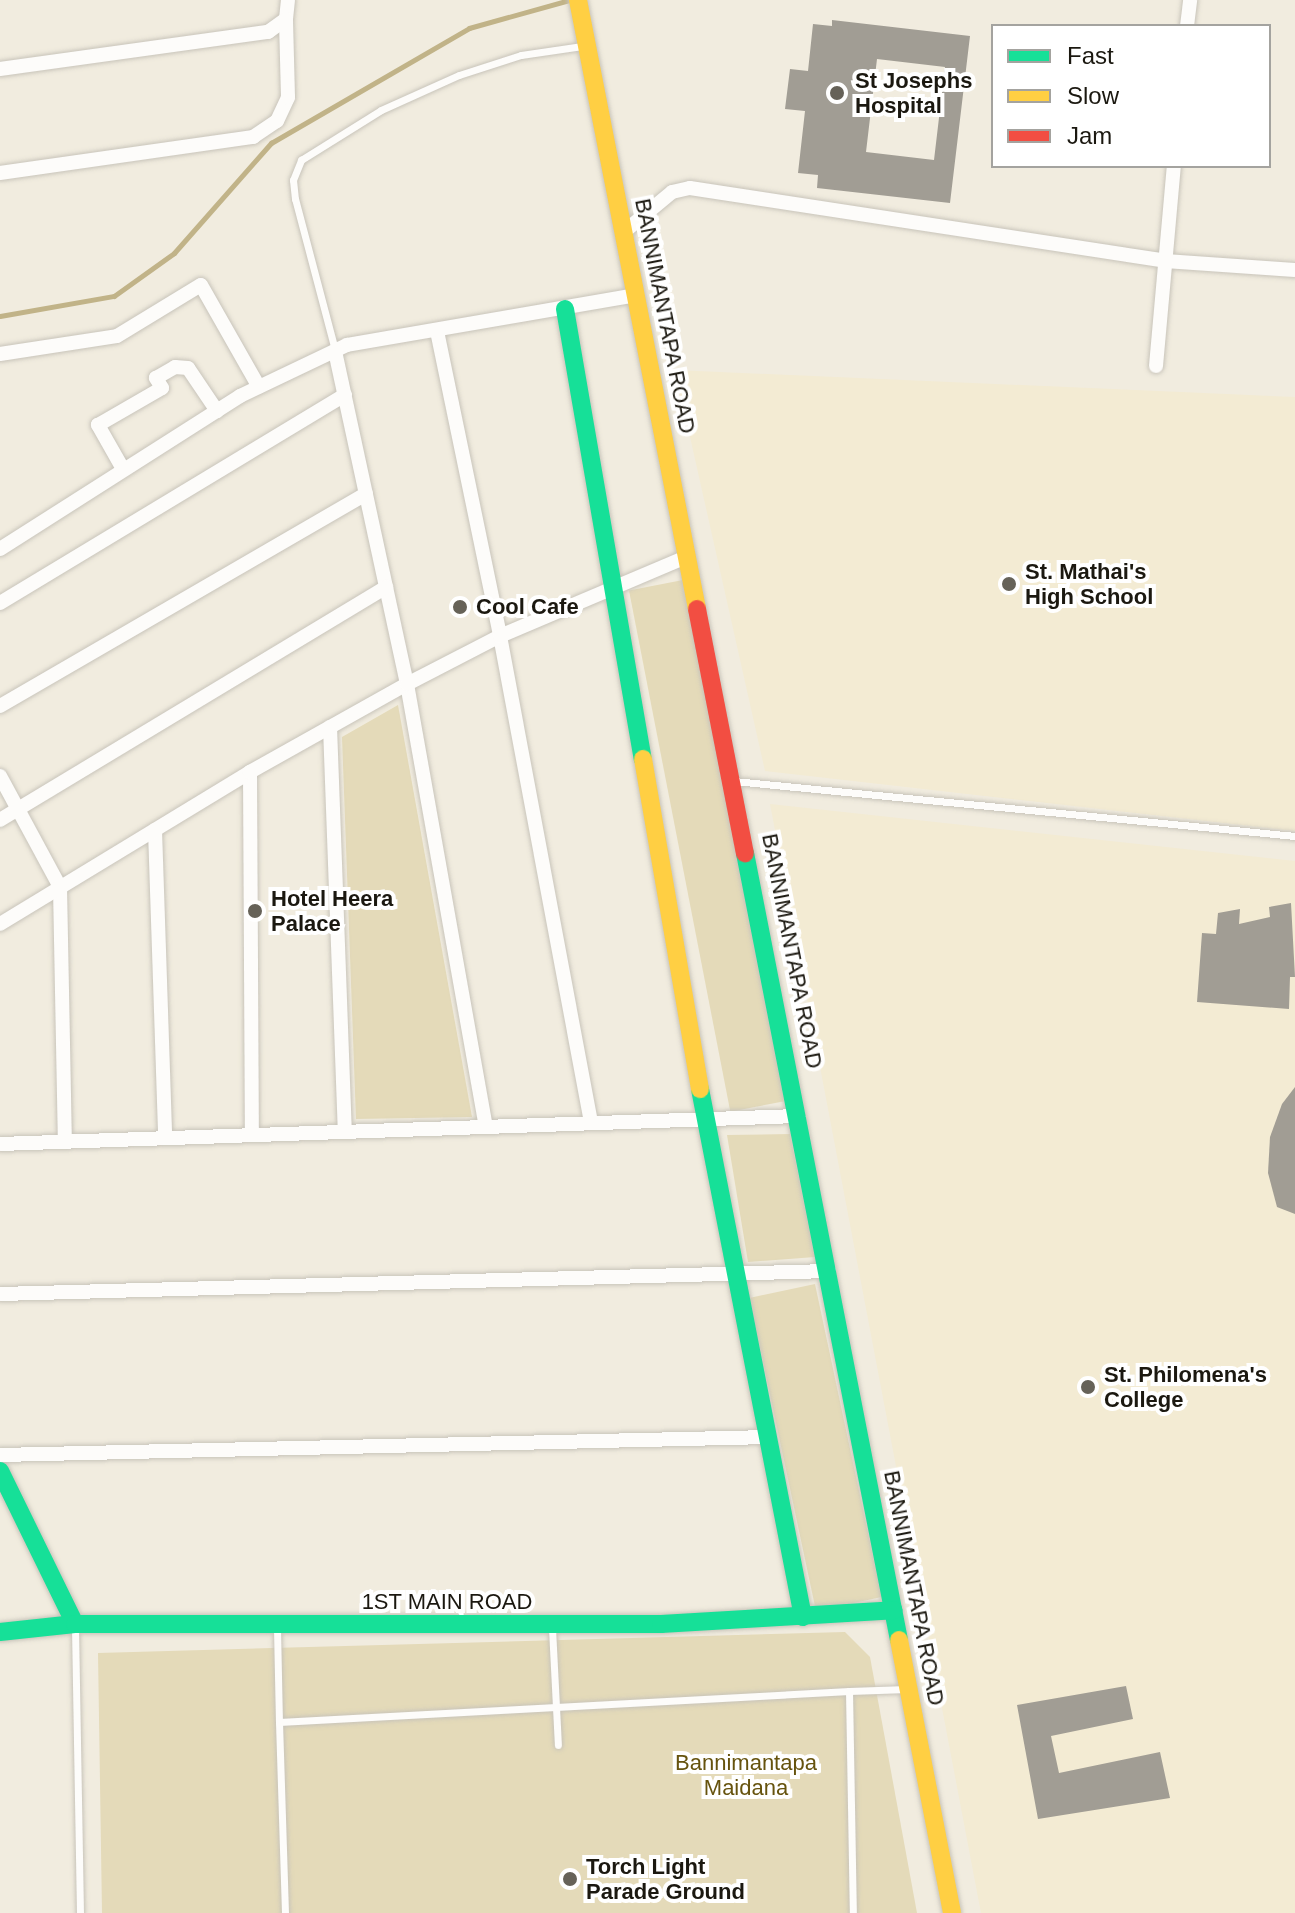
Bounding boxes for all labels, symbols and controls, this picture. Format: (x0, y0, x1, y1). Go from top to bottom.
legend (991, 24, 1271, 168)
text: Fast (1067, 42, 1114, 69)
place label: St Josephs Hospital (855, 67, 972, 118)
marker: St Josephs Hospital (826, 82, 848, 104)
text: Slow (1067, 82, 1119, 109)
text: Jam (1067, 122, 1112, 149)
street label: BANNIMANTAPA ROAD (629, 196, 701, 436)
place label: St. Mathai's High School (1025, 558, 1153, 610)
marker: St. Mathai's High School (1000, 575, 1018, 593)
place label: Cool Cafe (476, 594, 579, 620)
marker: Cool Cafe (451, 598, 469, 616)
street label: BANNIMANTAPA ROAD (756, 831, 828, 1071)
place label: Hotel Heera Palace (271, 885, 393, 936)
marker: Hotel Heera Palace (246, 902, 264, 920)
place label: St. Philomena's College (1104, 1361, 1267, 1412)
marker: St. Philomena's College (1079, 1378, 1097, 1396)
street label: BANNIMANTAPA ROAD (878, 1468, 950, 1708)
street label: 1ST MAIN ROAD (361, 1589, 533, 1615)
park label: Bannimantapa Maidana (675, 1749, 817, 1800)
place label: Torch Light Parade Ground (586, 1853, 745, 1904)
marker: Torch Light Parade Ground (561, 1870, 579, 1888)

